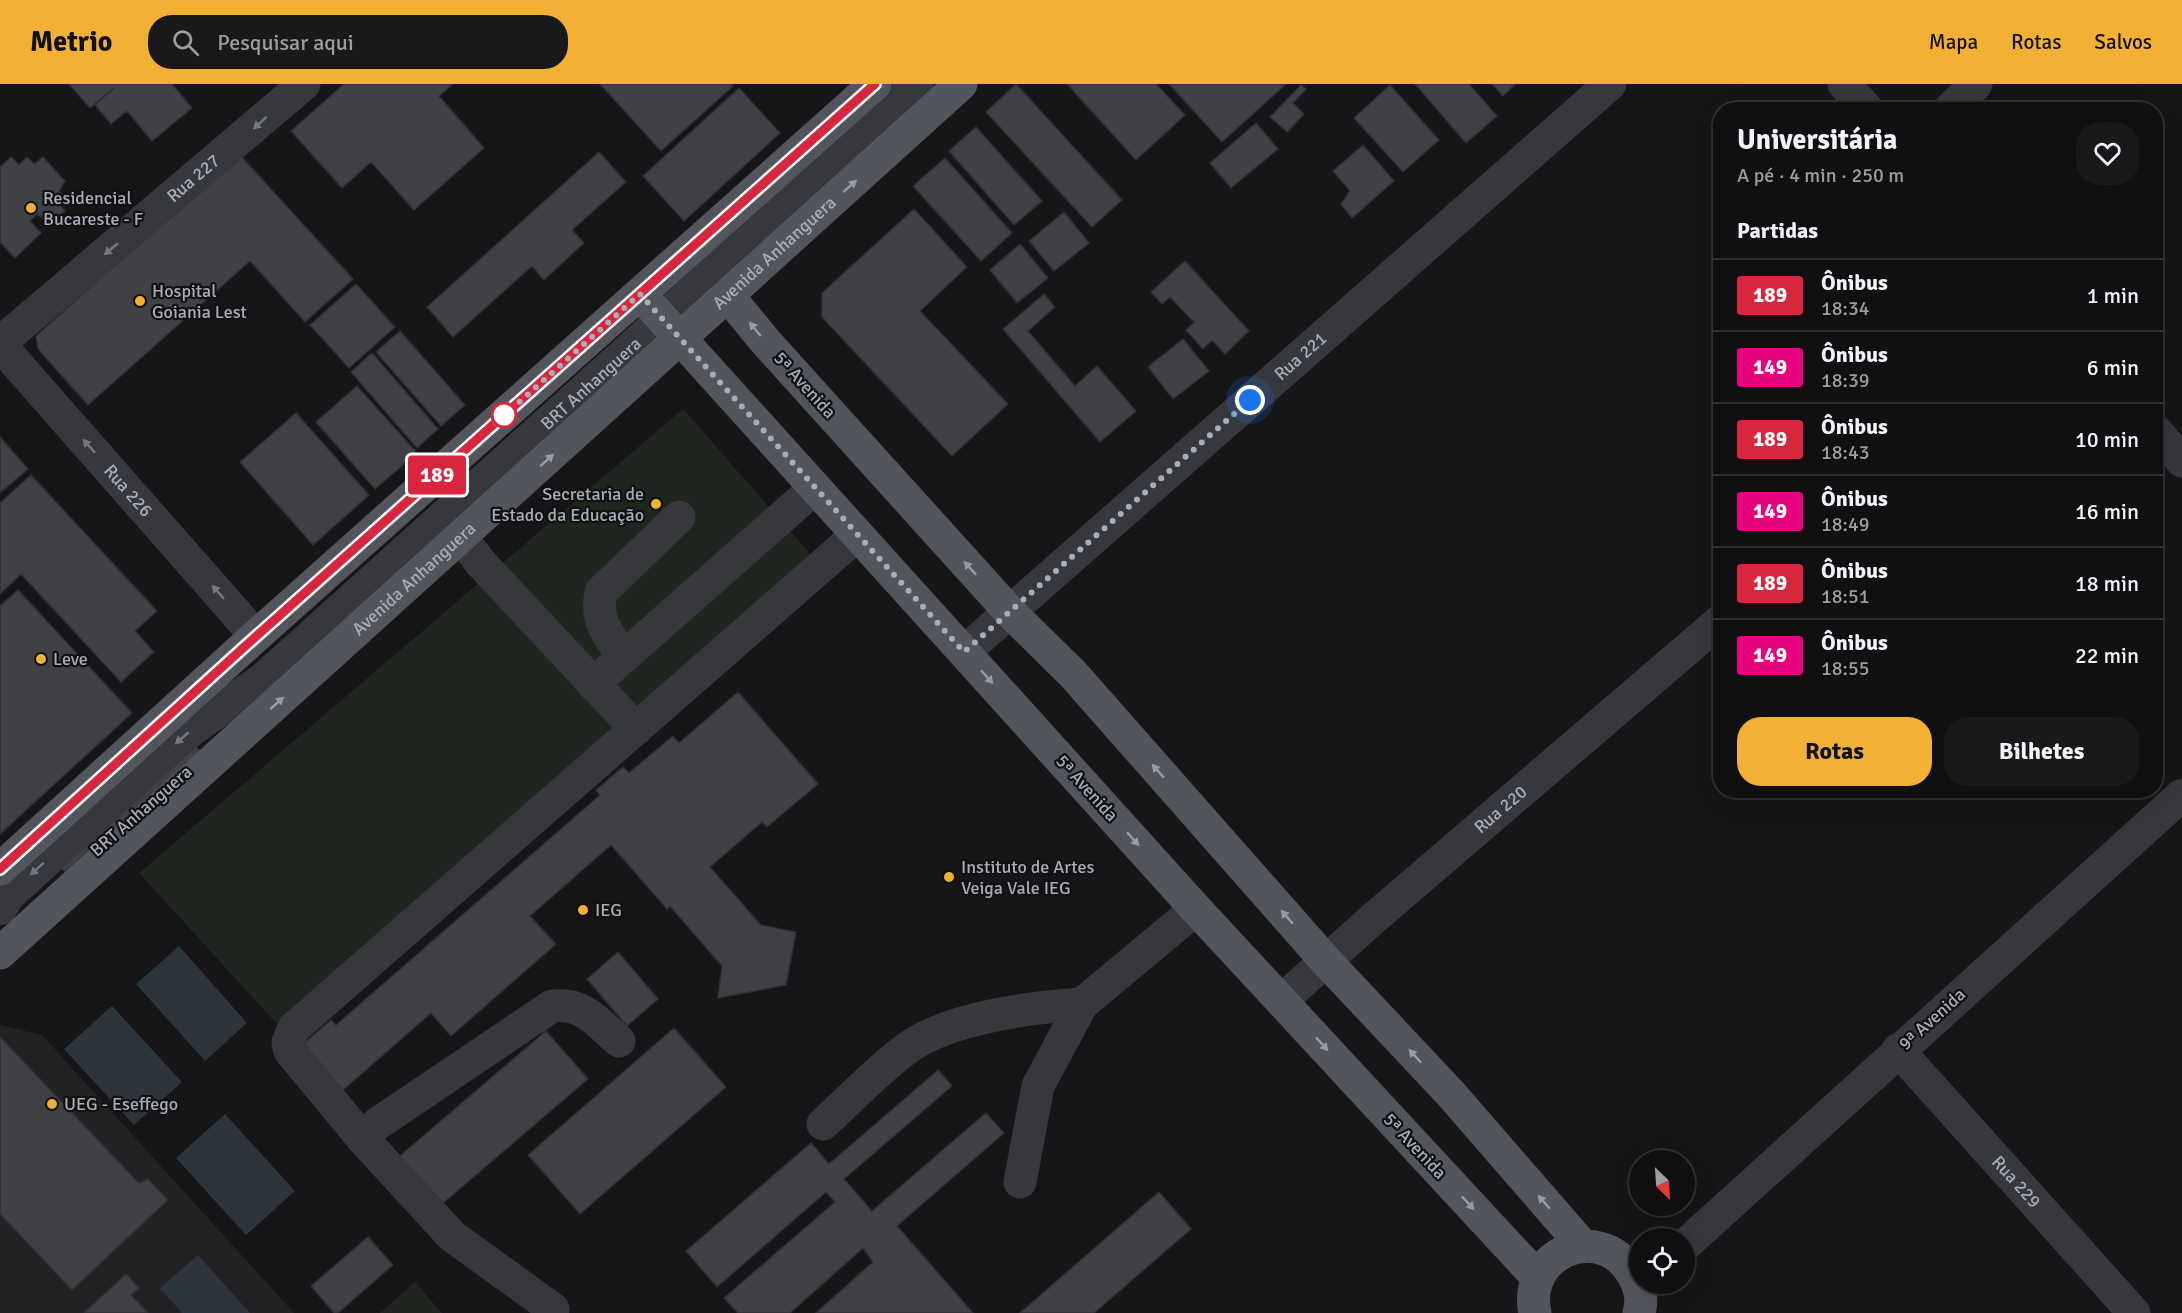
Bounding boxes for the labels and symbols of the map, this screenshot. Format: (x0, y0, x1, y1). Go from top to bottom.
one-way arrow (253, 116, 268, 129)
street label: Rua 227 (162, 150, 224, 207)
one-way arrow (842, 179, 857, 193)
place label: Residencial Bucareste - F (43, 187, 143, 230)
street label: Avenida Anhanguera (708, 191, 841, 314)
marker: Residencial Bucareste - F (24, 201, 38, 215)
one-way arrow (104, 242, 119, 255)
place label: Hospital Goiania Lest (152, 280, 247, 323)
marker: Hospital Goiania Lest (133, 294, 147, 308)
one-way arrow (749, 321, 762, 337)
street label: Rua 221 (1270, 327, 1331, 385)
street label: BRT Anhanguera (536, 333, 646, 435)
street label: 5ª Avenida (769, 347, 841, 423)
your location (1235, 385, 1265, 415)
unlabelled marker (491, 402, 517, 428)
one-way arrow (83, 439, 96, 454)
one-way arrow (539, 453, 554, 467)
line badge: 189 (402, 456, 472, 494)
street label: Rua 226 (99, 460, 157, 521)
place label: Secretaria de Estado da Educação (491, 483, 644, 526)
marker: Secretaria de Estado da Educação (649, 497, 663, 511)
street label: Avenida Anhanguera (348, 517, 480, 640)
one-way arrow (964, 561, 977, 576)
one-way arrow (212, 585, 225, 600)
place label: Leve (53, 648, 88, 670)
marker: Leve (34, 652, 48, 666)
one-way arrow (980, 669, 993, 684)
one-way arrow (269, 697, 284, 710)
one-way arrow (175, 731, 190, 744)
street label: 5ª Avenida (1051, 750, 1123, 826)
street label: BRT Anhanguera (86, 761, 196, 861)
one-way arrow (1152, 764, 1165, 779)
street label: Rua 220 (1470, 781, 1531, 838)
one-way arrow (1126, 832, 1140, 847)
place label: Instituto de Artes Veiga Vale IEG (961, 856, 1094, 899)
one-way arrow (30, 862, 45, 875)
marker: Instituto de Artes Veiga Vale IEG (942, 870, 956, 884)
place label: IEG (595, 899, 622, 921)
marker: IEG (576, 903, 590, 917)
one-way arrow (1280, 910, 1294, 925)
street label: 9ª Avenida (1894, 983, 1970, 1055)
one-way arrow (1315, 1036, 1329, 1051)
one-way arrow (1409, 1049, 1422, 1064)
place label: UEG - Eseffego (64, 1093, 178, 1115)
marker: UEG - Eseffego (45, 1097, 59, 1111)
street label: 5ª Avenida (1379, 1108, 1451, 1184)
north arrow (1629, 1150, 1695, 1216)
street label: Rua 229 (1987, 1151, 2045, 1212)
one-way arrow (1538, 1194, 1551, 1210)
one-way arrow (1461, 1195, 1475, 1210)

